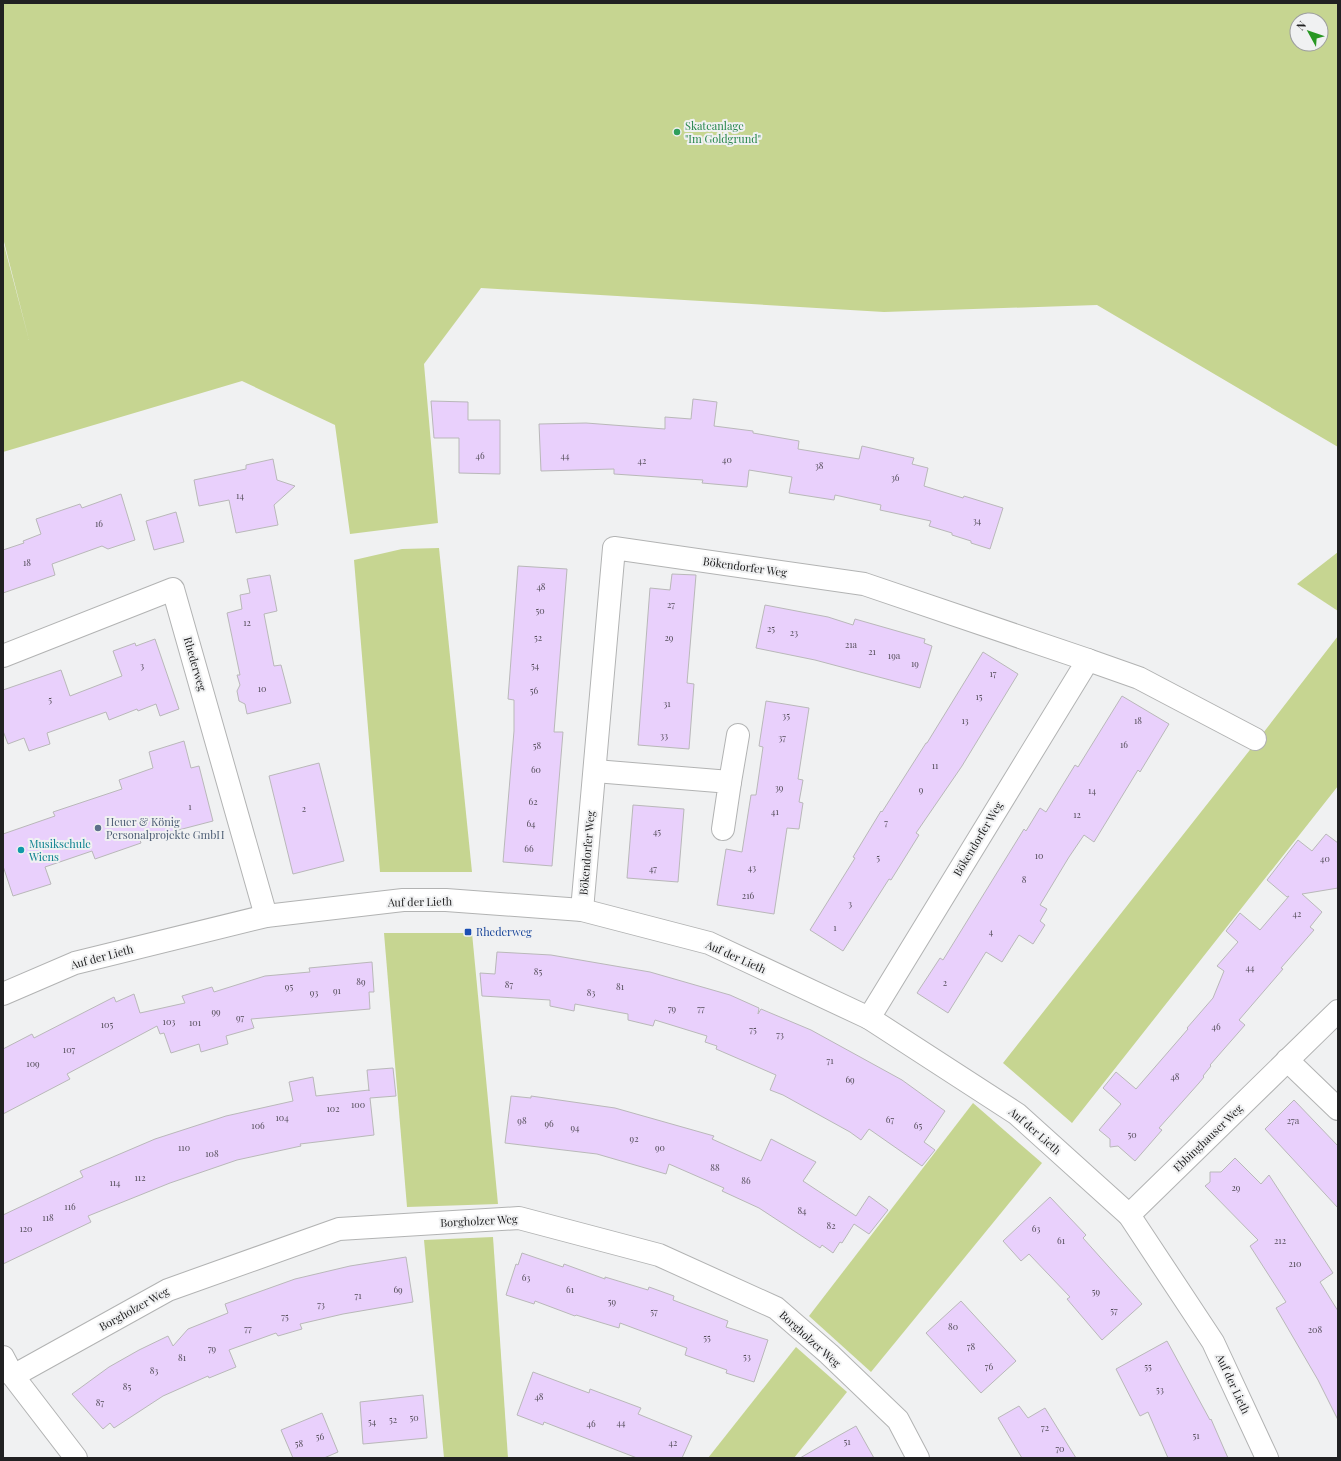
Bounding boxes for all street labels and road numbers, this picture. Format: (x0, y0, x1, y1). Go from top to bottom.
street label: Bökendorfer Weg (702, 553, 788, 580)
street label: Rhederweg (181, 635, 210, 693)
street label: Bökendorfer Weg (949, 798, 1006, 879)
street label: Bökendorfer Weg (575, 810, 598, 896)
street label: Auf der Lieth (387, 893, 453, 910)
street label: Auf der Lieth (703, 936, 769, 977)
street label: Auf der Lieth (68, 941, 135, 972)
street label: Ebbinghauser Weg (1170, 1101, 1246, 1175)
street label: Auf der Lieth (1005, 1103, 1065, 1158)
street label: Borgholzer Weg (440, 1211, 518, 1230)
street label: Borgholzer Weg (96, 1283, 171, 1334)
street label: Borgholzer Weg (777, 1307, 844, 1370)
street label: Auf der Lieth (1213, 1351, 1254, 1417)

